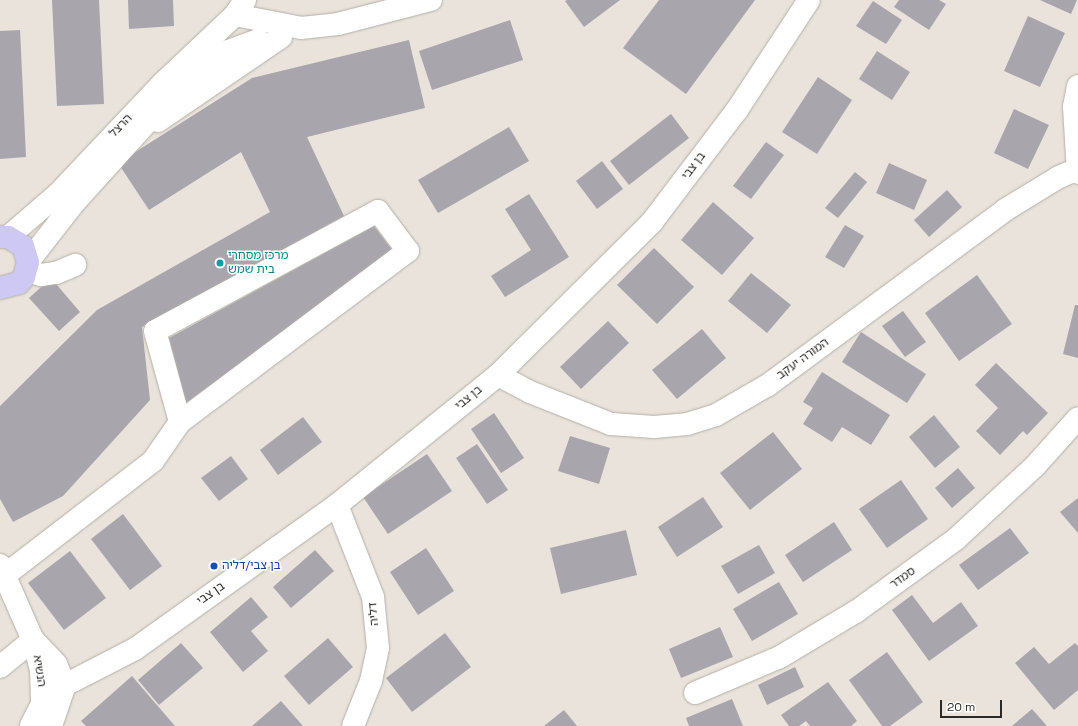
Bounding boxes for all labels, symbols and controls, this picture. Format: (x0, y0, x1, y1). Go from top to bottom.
street label: הרצל (107, 111, 135, 141)
street label: בן צבי (679, 149, 709, 183)
place label: מרכז מסחרי בית שמש (228, 249, 288, 277)
marker: מרכז מסחרי בית שמש (215, 258, 225, 268)
street label: המורה יעקב (774, 335, 832, 383)
street label: בן צבי (453, 383, 485, 413)
place label: בן צבי/דליה (222, 559, 281, 573)
marker: בן צבי/דליה (209, 561, 219, 571)
street label: סמדר (887, 564, 919, 592)
street label: בן צבי (194, 579, 228, 609)
street label: דליה (366, 602, 382, 626)
street label: הנשיא (29, 654, 49, 688)
scale bar (942, 692, 1004, 718)
text: 20 m (947, 699, 975, 715)

